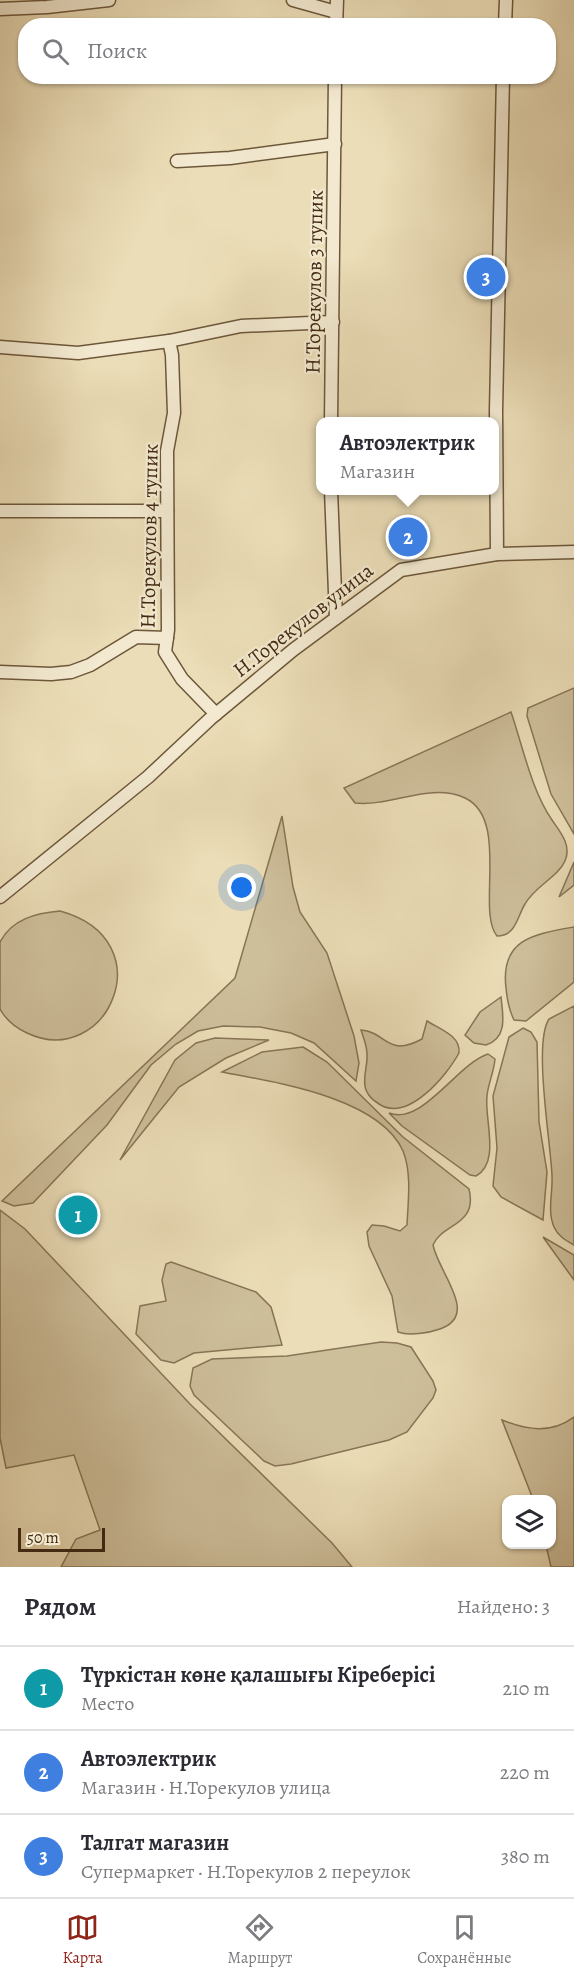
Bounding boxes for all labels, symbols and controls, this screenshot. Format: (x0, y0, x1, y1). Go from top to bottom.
search box (18, 18, 556, 84)
icon: search (39, 35, 72, 68)
text: Поиск (87, 36, 147, 66)
street label: Н.Торекулов 3 тупик (298, 190, 330, 374)
pin: 3 (466, 254, 506, 300)
popup (316, 417, 499, 495)
text: Автоэлектрик (340, 428, 475, 458)
street label: Н.Торекулов 4 тупик (133, 443, 165, 629)
text: Магазин (340, 458, 415, 485)
pin: 2 (388, 514, 428, 560)
street label: Н.Торекулов улица (227, 556, 379, 684)
your location (227, 873, 256, 902)
pin: 1 (58, 1192, 98, 1238)
map controls (502, 1495, 556, 1549)
button: layers (502, 1495, 556, 1549)
scale bar (18, 1525, 105, 1552)
text: 50 m (27, 1527, 59, 1549)
text: Рядом (24, 1589, 96, 1624)
text: Найдено: 3 (457, 1593, 550, 1620)
text: Түркістан көне қалашығы Кіреберісі (81, 1660, 436, 1690)
text: 1 (40, 1675, 47, 1702)
text: 210 m (502, 1675, 550, 1702)
text: Место (81, 1690, 134, 1717)
text: Автоэлектрик (81, 1744, 216, 1774)
text: 2 (39, 1759, 48, 1786)
text: 220 m (500, 1759, 550, 1786)
text: Магазин · Н.Торекулов улица (81, 1774, 331, 1801)
text: Талгат магазин (81, 1828, 229, 1858)
text: 3 (39, 1843, 48, 1870)
text: 380 m (501, 1843, 550, 1870)
text: Супермаркет · Н.Торекулов 2 переулок (81, 1858, 411, 1885)
tab: Карта (62, 1911, 103, 1969)
tab: Маршрут (228, 1911, 292, 1969)
tab: Сохранённые (417, 1911, 512, 1969)

